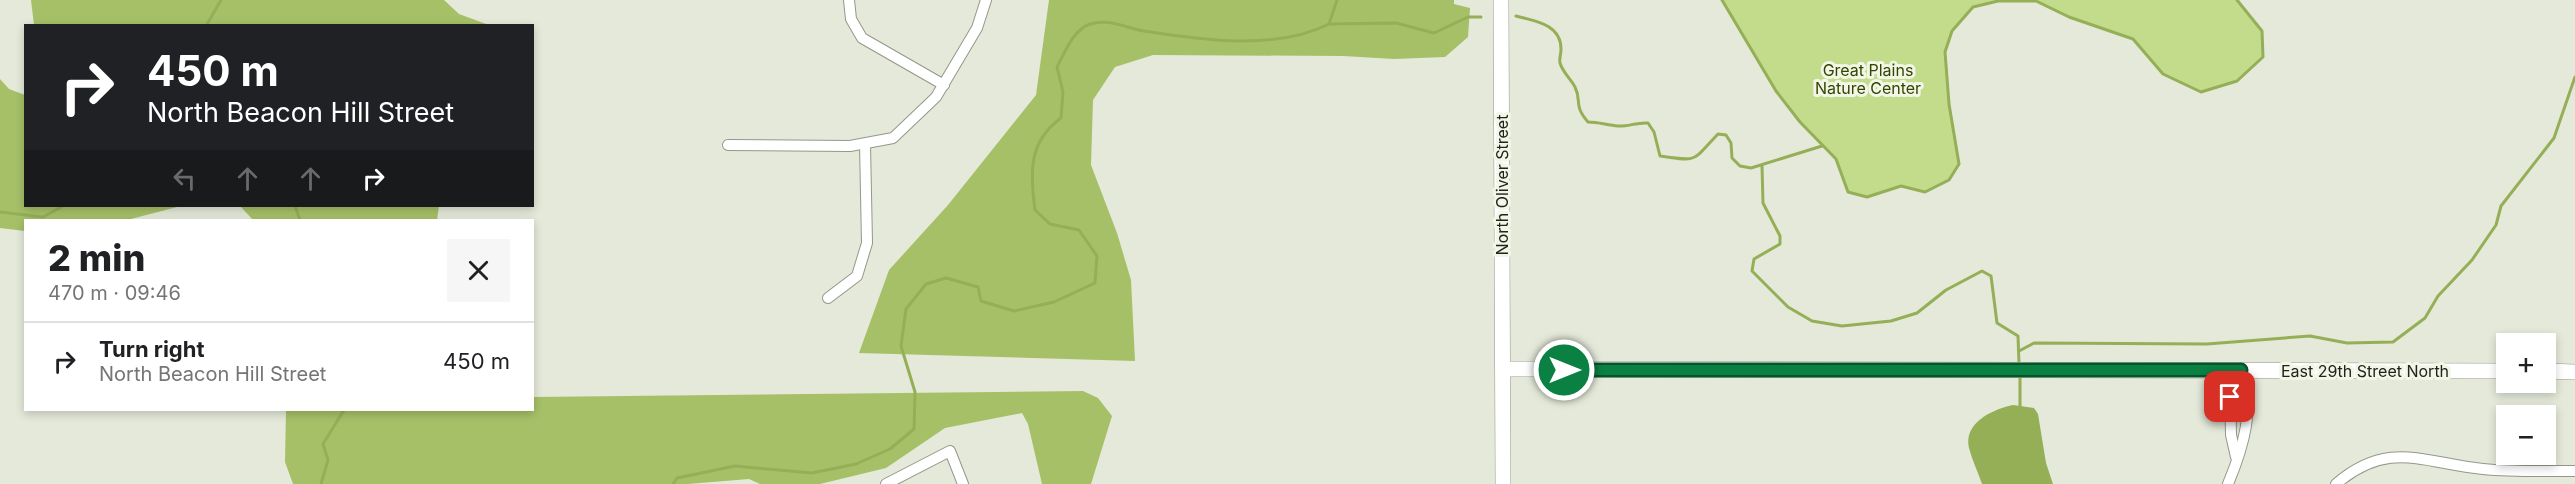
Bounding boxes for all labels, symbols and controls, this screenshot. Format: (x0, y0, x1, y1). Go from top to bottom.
text: 450 m (147, 45, 279, 96)
icon: right (48, 48, 126, 126)
park label: Great Plains Nature Center (1815, 60, 1921, 98)
text: North Beacon Hill Street (147, 96, 454, 129)
street label: North Oliver Street (1492, 115, 1512, 255)
icon: left (168, 162, 201, 195)
icon: ahead (231, 162, 264, 195)
icon: ahead (294, 162, 327, 195)
icon: right (357, 162, 390, 195)
text: 2 min (48, 236, 145, 280)
button: close (447, 239, 510, 302)
text: 470 m · 09:46 (48, 281, 181, 305)
map controls (2496, 333, 2556, 465)
button: + (2496, 333, 2556, 393)
text: Turn right (99, 336, 205, 362)
position arrow (1532, 338, 1596, 402)
icon: right (48, 345, 81, 378)
text: 450 m (443, 348, 510, 374)
street label: East 29th Street North (2281, 361, 2449, 381)
text: North Beacon Hill Street (99, 362, 326, 386)
pin (2204, 371, 2255, 422)
icon: arrive (2213, 380, 2246, 413)
button: − (2496, 405, 2556, 465)

